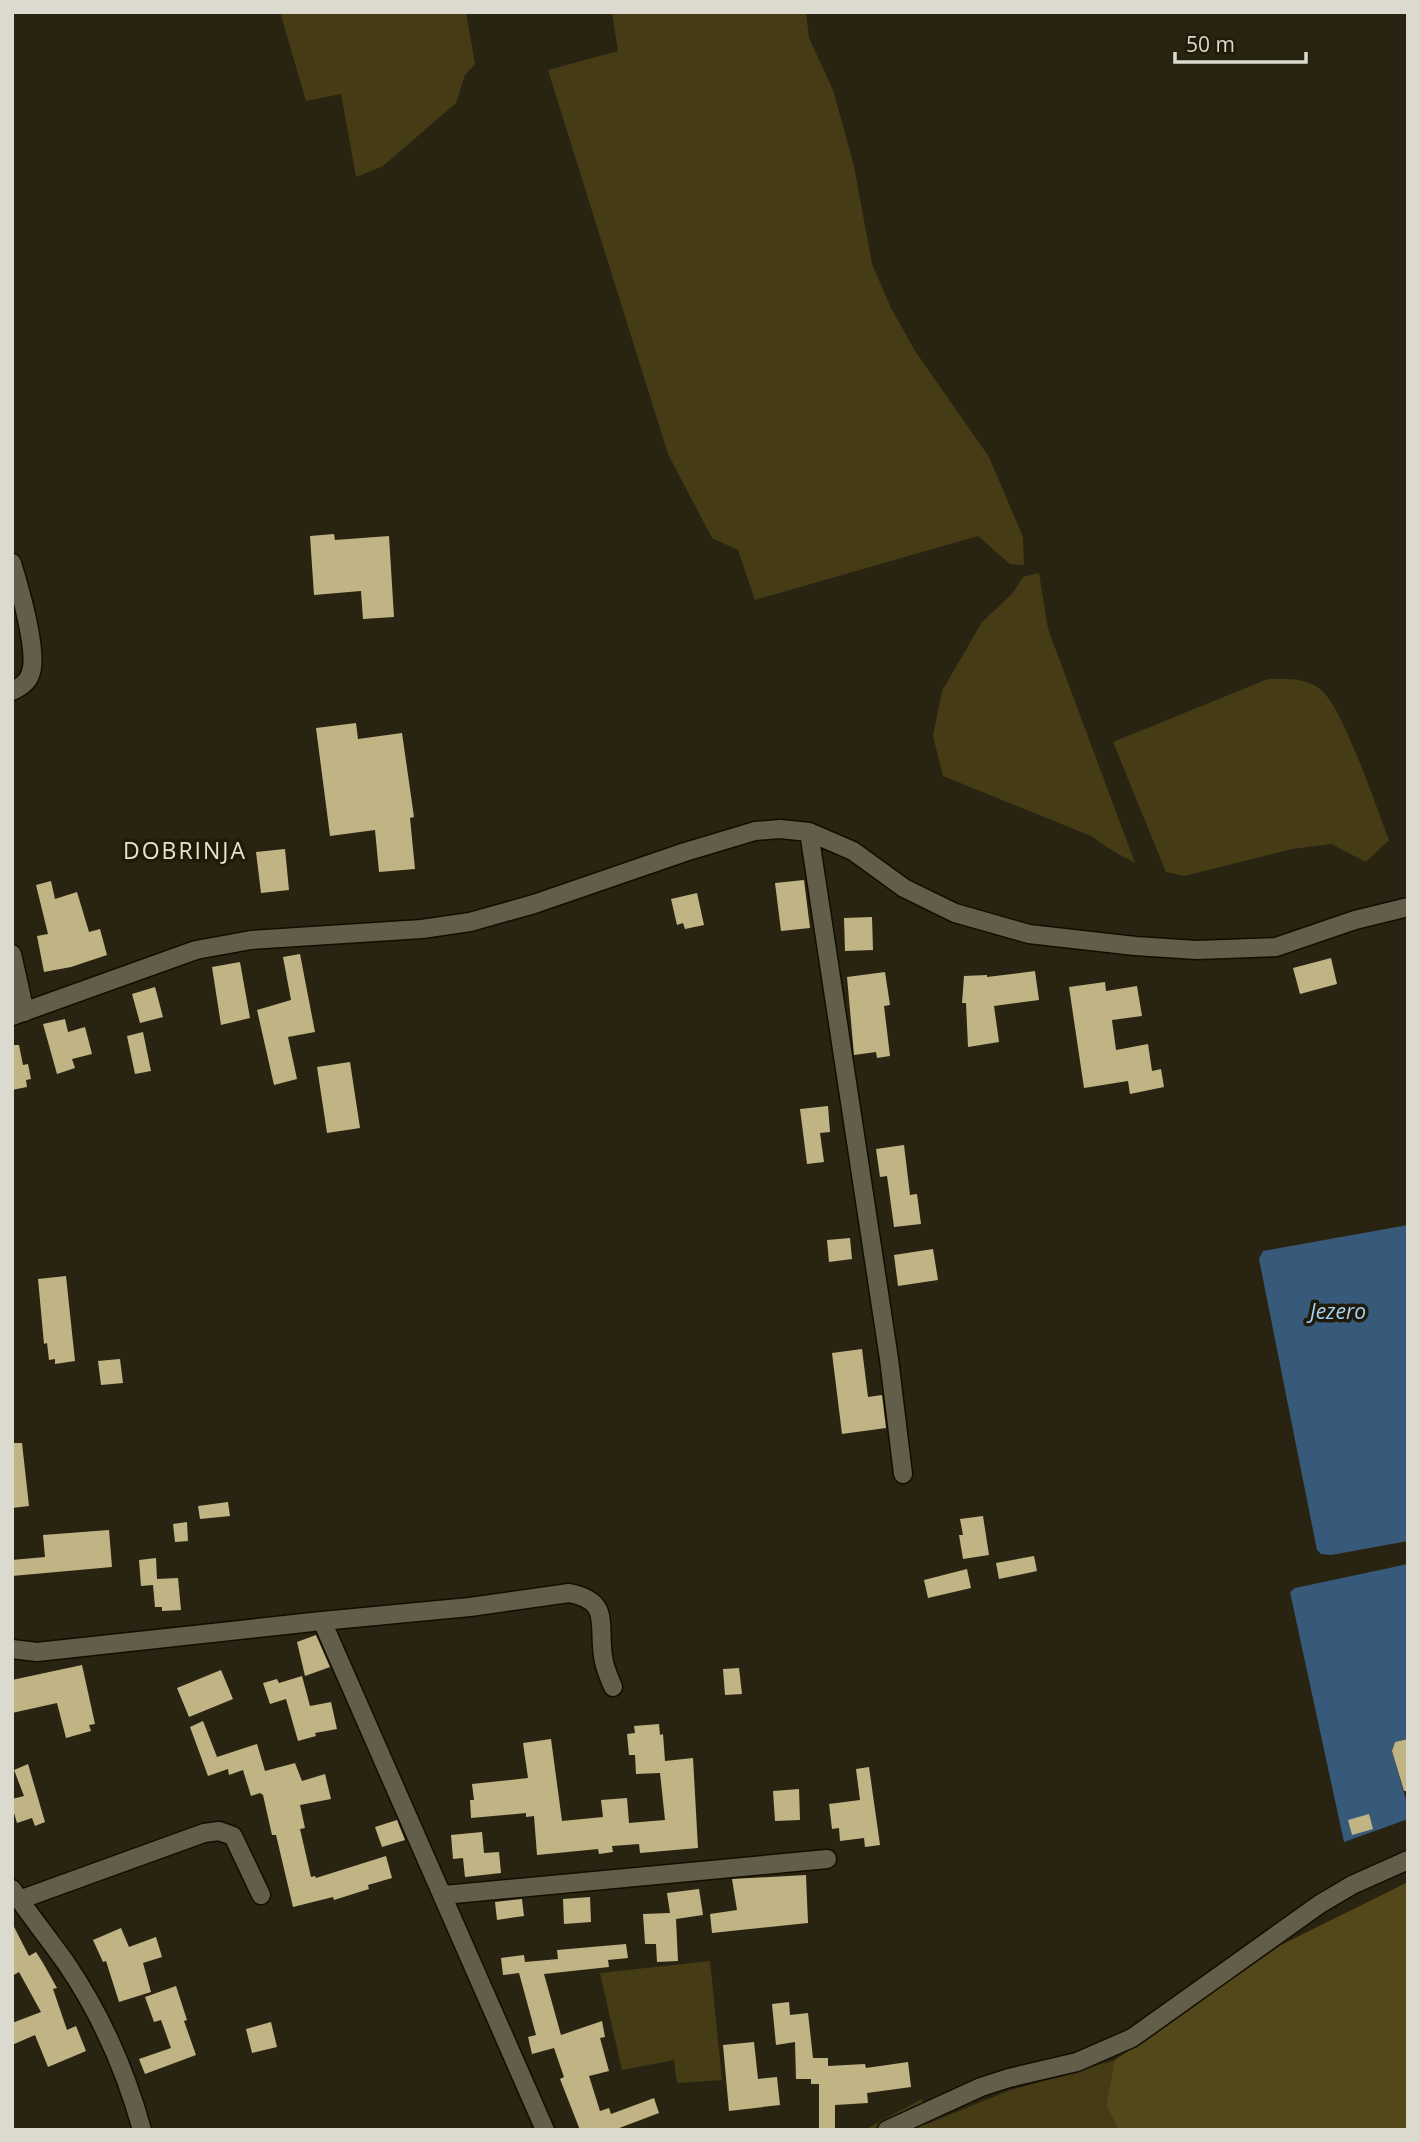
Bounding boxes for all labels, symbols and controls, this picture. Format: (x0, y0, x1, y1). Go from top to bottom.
scale bar (1175, 21, 1306, 65)
text: 50 m (1186, 30, 1235, 58)
district label: DOBRINJA (123, 834, 247, 866)
water label: Jezero (1306, 1297, 1366, 1325)

